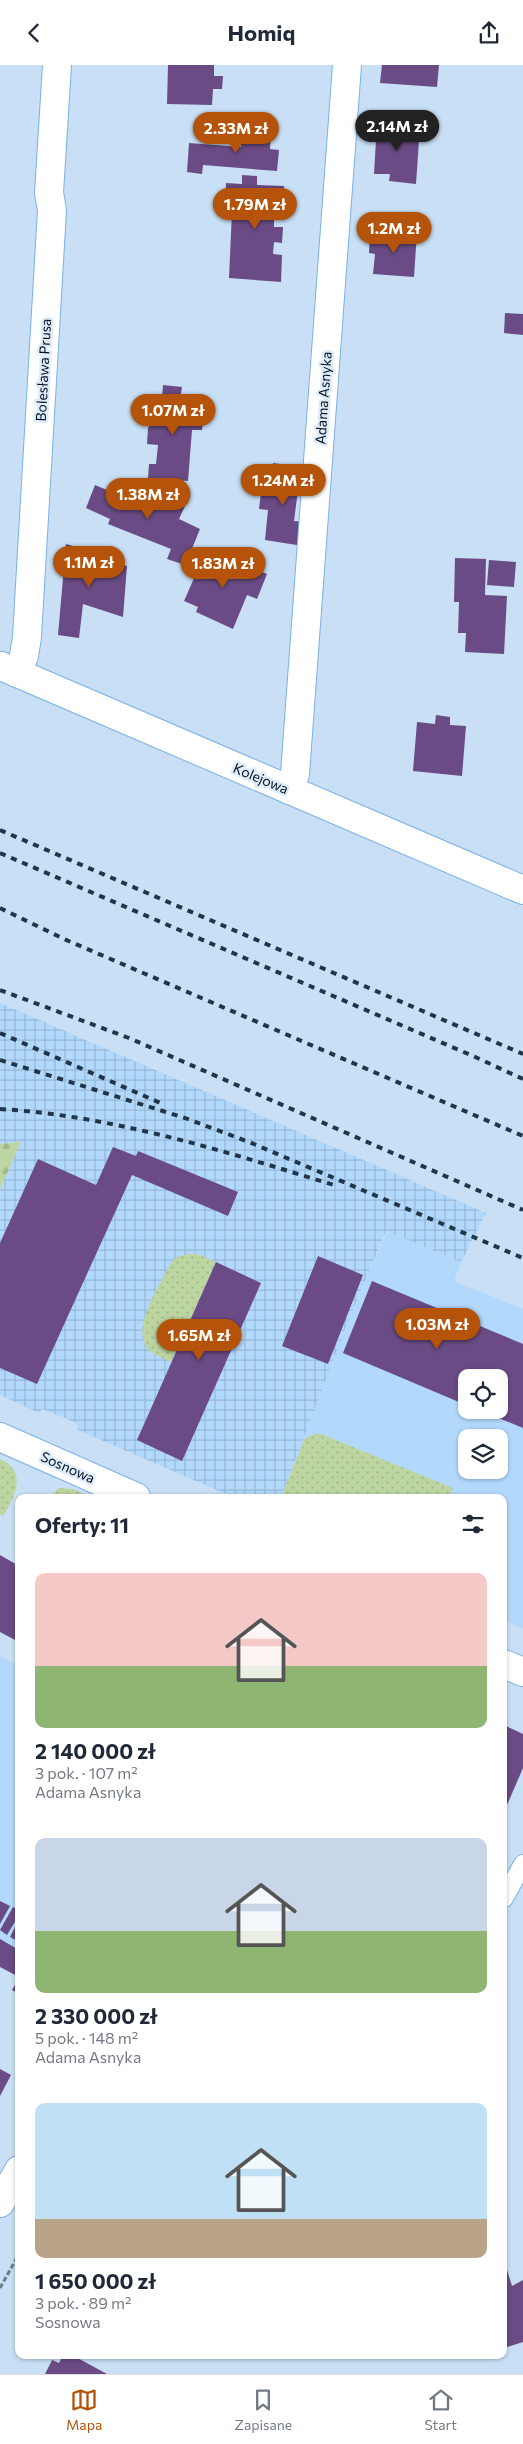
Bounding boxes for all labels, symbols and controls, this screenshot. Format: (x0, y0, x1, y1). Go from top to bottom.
icon: back (20, 19, 48, 47)
text: Homiq (228, 19, 295, 46)
icon: share (475, 19, 503, 47)
pin: 2.14M zł (345, 109, 449, 152)
pin: 2.33M zł (184, 111, 288, 154)
text: 2.14M zł (366, 116, 428, 135)
text: 2.33M zł (204, 118, 268, 137)
pin: 1.79M zł (203, 187, 307, 230)
text: 1.79M zł (224, 194, 286, 213)
pin: 1.2M zł (348, 211, 440, 254)
text: 1.2M zł (368, 218, 420, 237)
street label: Bolesława Prusa (32, 318, 54, 422)
street label: Adama Asnyka (311, 351, 335, 445)
pin: 1.07M zł (121, 393, 225, 436)
text: 1.07M zł (142, 400, 204, 419)
pin: 1.24M zł (231, 463, 335, 506)
text: 1.24M zł (252, 470, 314, 489)
pin: 1.38M zł (96, 477, 200, 520)
text: 1.38M zł (116, 484, 180, 503)
pin: 1.1M zł (43, 545, 135, 588)
pin: 1.83M zł (171, 547, 275, 589)
text: 1.1M zł (64, 552, 114, 571)
text: 1.83M zł (192, 553, 254, 572)
street label: Kolejowa (231, 759, 291, 797)
pin: 1.03M zł (385, 1307, 489, 1350)
text: 1.03M zł (405, 1314, 469, 1333)
pin: 1.65M zł (147, 1319, 251, 1361)
text: 1.65M zł (168, 1325, 230, 1344)
map controls (458, 1369, 508, 1479)
button: locate (458, 1369, 508, 1419)
button: layers (458, 1429, 508, 1479)
street label: Sosnowa (38, 1448, 98, 1486)
icon: filters (459, 1510, 487, 1538)
text: Oferty: 11 (35, 1512, 129, 1537)
icon: home (216, 1605, 306, 1695)
text: 2 140 000 zł (35, 1738, 155, 1763)
text: 3 pok. · 107 m² (35, 1763, 138, 1782)
text: Adama Asnyka (35, 1782, 141, 1801)
icon: home (216, 1870, 306, 1960)
text: 2 330 000 zł (35, 2003, 157, 2028)
text: 5 pok. · 148 m² (35, 2028, 138, 2047)
text: Adama Asnyka (35, 2047, 141, 2066)
icon: home (216, 2135, 306, 2225)
text: 1 650 000 zł (35, 2268, 156, 2293)
text: 3 pok. · 89 m² (35, 2293, 131, 2312)
text: Sosnowa (35, 2312, 101, 2331)
tab: Mapa (66, 2386, 102, 2433)
tab: Zapisane (235, 2386, 292, 2433)
tab: Start (424, 2386, 457, 2433)

